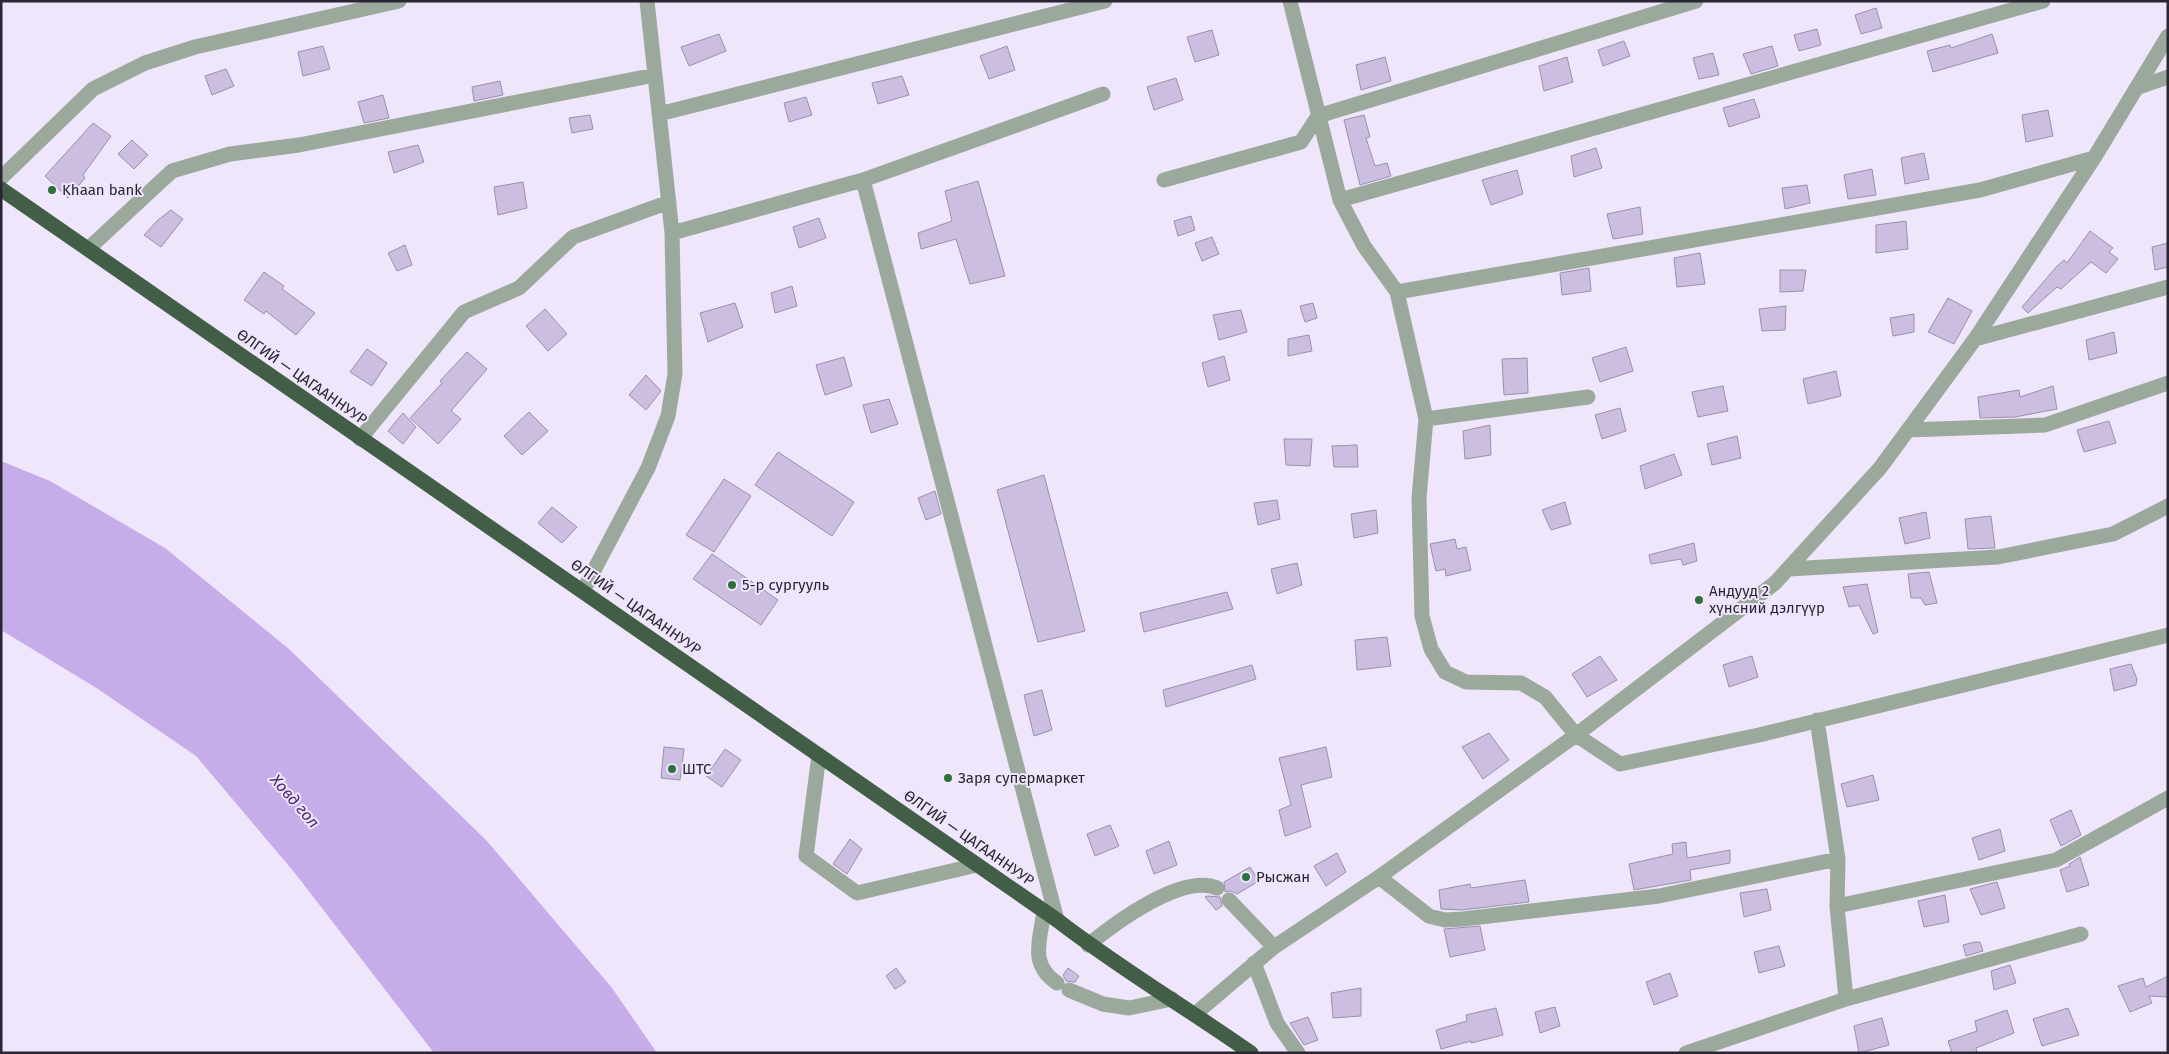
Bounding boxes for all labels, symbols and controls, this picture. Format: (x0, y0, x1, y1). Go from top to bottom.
place label: Khaan bank (62, 181, 142, 199)
marker: Khaan bank (46, 184, 58, 196)
street label: ӨЛГИЙ — ЦАГААННУУР (233, 325, 371, 429)
street label: ӨЛГИЙ — ЦАГААННУУР (567, 555, 705, 659)
place label: 5-р сургууль (742, 576, 830, 594)
marker: 5-р сургууль (726, 579, 738, 591)
place label: Андууд 2 хүнсний дэлгүүр (1709, 582, 1825, 617)
marker: Андууд 2 хүнсний дэлгүүр (1693, 594, 1705, 606)
place label: ШТС (682, 760, 712, 778)
marker: ШТС (666, 763, 678, 775)
place label: Заря супермаркет (958, 769, 1085, 787)
water label: Ховд гол (266, 770, 323, 832)
marker: Заря супермаркет (942, 772, 954, 784)
street label: ӨЛГИЙ — ЦАГААННУУР (900, 786, 1038, 890)
place label: Рысжан (1256, 868, 1310, 886)
marker: Рысжан (1240, 871, 1252, 883)

